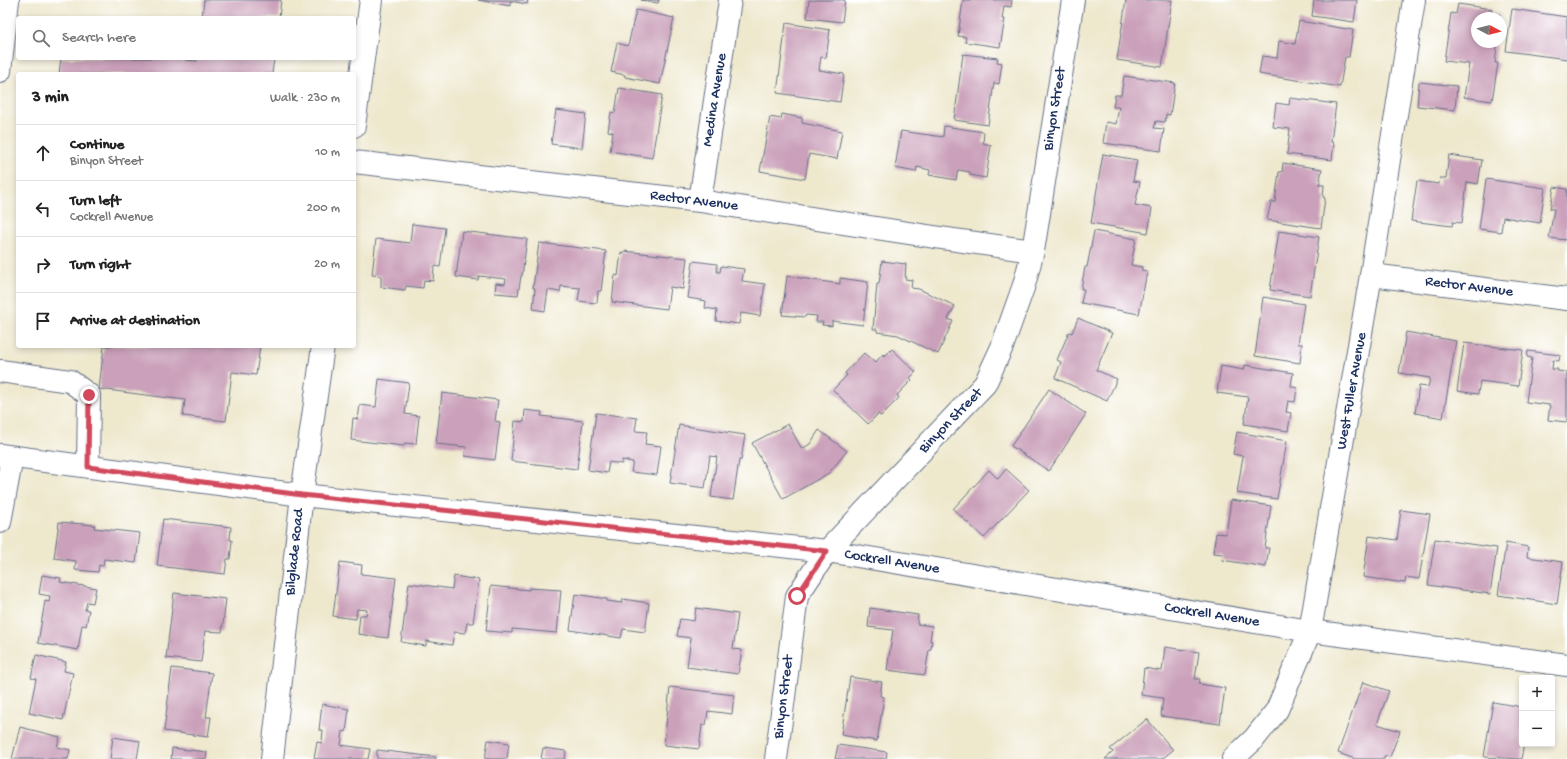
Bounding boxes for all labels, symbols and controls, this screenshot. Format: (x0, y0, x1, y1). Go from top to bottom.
north arrow (1471, 12, 1507, 48)
search box (16, 16, 356, 60)
icon: search (30, 27, 52, 49)
text: Search here (62, 29, 136, 47)
street label: Medina Avenue (699, 52, 731, 148)
street label: Binyon Street (1039, 64, 1071, 153)
text: 3 min (32, 88, 69, 108)
text: Walk · 230 m (270, 91, 340, 106)
text: Continue (70, 136, 124, 154)
icon: ahead (32, 142, 54, 164)
text: 10 m (315, 145, 340, 160)
text: Binyon Street (70, 154, 143, 169)
street label: Rector Avenue (649, 187, 739, 215)
text: Turn left (70, 192, 121, 210)
icon: left (32, 198, 54, 220)
text: 200 m (307, 201, 340, 216)
text: Cockrell Avenue (70, 210, 153, 225)
icon: right (32, 254, 54, 276)
text: Turn right (70, 256, 130, 274)
text: 20 m (314, 257, 340, 272)
street label: Rector Avenue (1424, 273, 1514, 301)
icon: arrive (32, 310, 54, 332)
text: Arrive at destination (70, 312, 200, 330)
street label: West Fuller Avenue (1333, 331, 1371, 451)
street label: Binyon Street (915, 383, 988, 458)
route end (80, 386, 98, 404)
street label: Bilglade Road (281, 506, 309, 597)
street label: Cockrell Avenue (843, 546, 941, 578)
route start (788, 587, 806, 605)
street label: Cockrell Avenue (1163, 599, 1261, 631)
street label: Binyon Street (770, 652, 798, 741)
map controls (1519, 675, 1555, 747)
button: + (1519, 675, 1555, 711)
button: − (1519, 711, 1555, 747)

